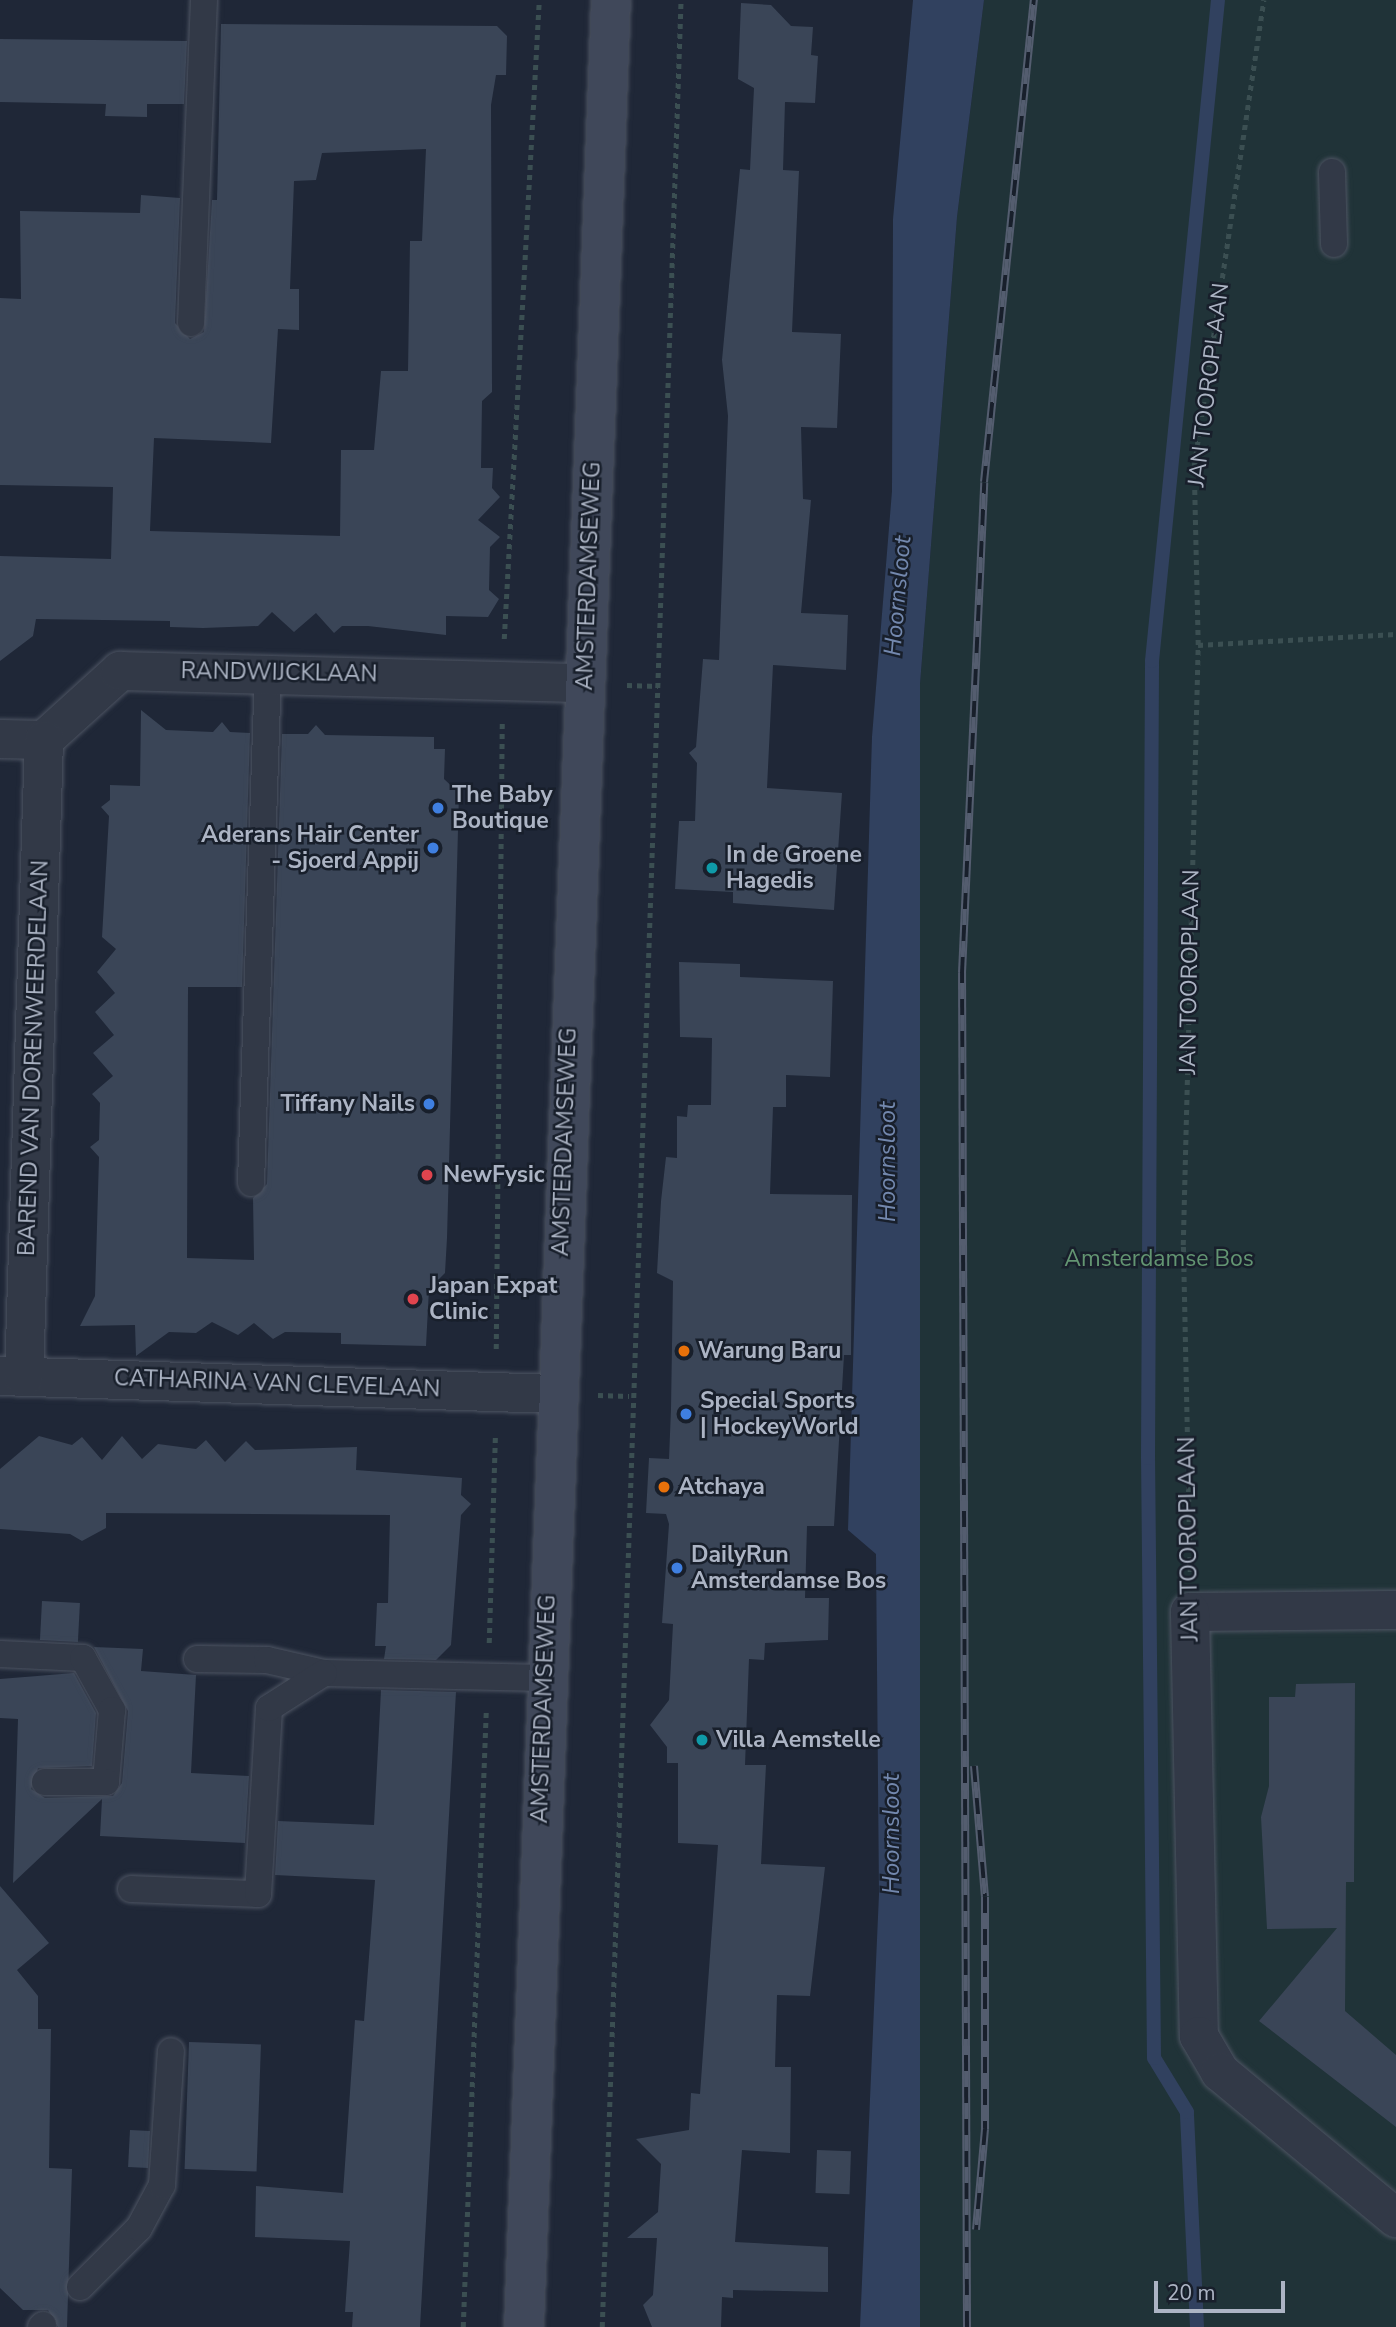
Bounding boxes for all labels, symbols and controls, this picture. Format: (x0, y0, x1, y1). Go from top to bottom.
street label: JAN TOOROPLAAN (1183, 281, 1235, 489)
street label: AMSTERDAMSEWEG (571, 461, 607, 691)
water label: Hoornsloot (878, 535, 918, 657)
street label: RANDWIJCKLAAN (180, 657, 378, 689)
place label: The Baby Boutique (452, 781, 552, 835)
marker: The Baby Boutique (430, 800, 446, 816)
place label: Aderans Hair Center - Sjoerd Appij (201, 821, 419, 875)
marker: Aderans Hair Center - Sjoerd Appij (425, 840, 441, 856)
place label: In de Groene Hagedis (726, 841, 862, 895)
street label: BAREND VAN DORENWEERDELAAN (13, 859, 55, 1257)
marker: In de Groene Hagedis (704, 860, 720, 876)
street label: JAN TOOROPLAAN (1174, 869, 1206, 1075)
street label: AMSTERDAMSEWEG (547, 1027, 583, 1257)
place label: Tiffany Nails (280, 1090, 415, 1118)
marker: Tiffany Nails (421, 1096, 437, 1112)
water label: Hoornsloot (874, 1102, 902, 1222)
place label: NewFysic (443, 1161, 545, 1189)
marker: NewFysic (417, 1165, 437, 1185)
park label: Amsterdamse Bos (1064, 1245, 1254, 1273)
place label: Japan Expat Clinic (429, 1272, 557, 1326)
marker: Japan Expat Clinic (403, 1289, 423, 1309)
place label: Warung Baru (698, 1337, 841, 1365)
marker: Warung Baru (676, 1343, 692, 1359)
street label: CATHARINA VAN CLEVELAAN (113, 1365, 441, 1403)
place label: Special Sports | HockeyWorld (700, 1387, 859, 1441)
marker: Special Sports | HockeyWorld (678, 1406, 694, 1422)
street label: JAN TOOROPLAAN (1173, 1436, 1205, 1642)
place label: Atchaya (678, 1473, 765, 1501)
marker: Atchaya (656, 1479, 672, 1495)
place label: DailyRun Amsterdamse Bos (691, 1541, 886, 1595)
marker: DailyRun Amsterdamse Bos (669, 1560, 685, 1576)
street label: AMSTERDAMSEWEG (526, 1594, 562, 1824)
place label: Villa Aemstelle (716, 1726, 881, 1754)
marker: Villa Aemstelle (694, 1732, 710, 1748)
water label: Hoornsloot (878, 1774, 906, 1894)
scale bar (1158, 2268, 1289, 2312)
text: 20 m (1167, 2279, 1216, 2307)

